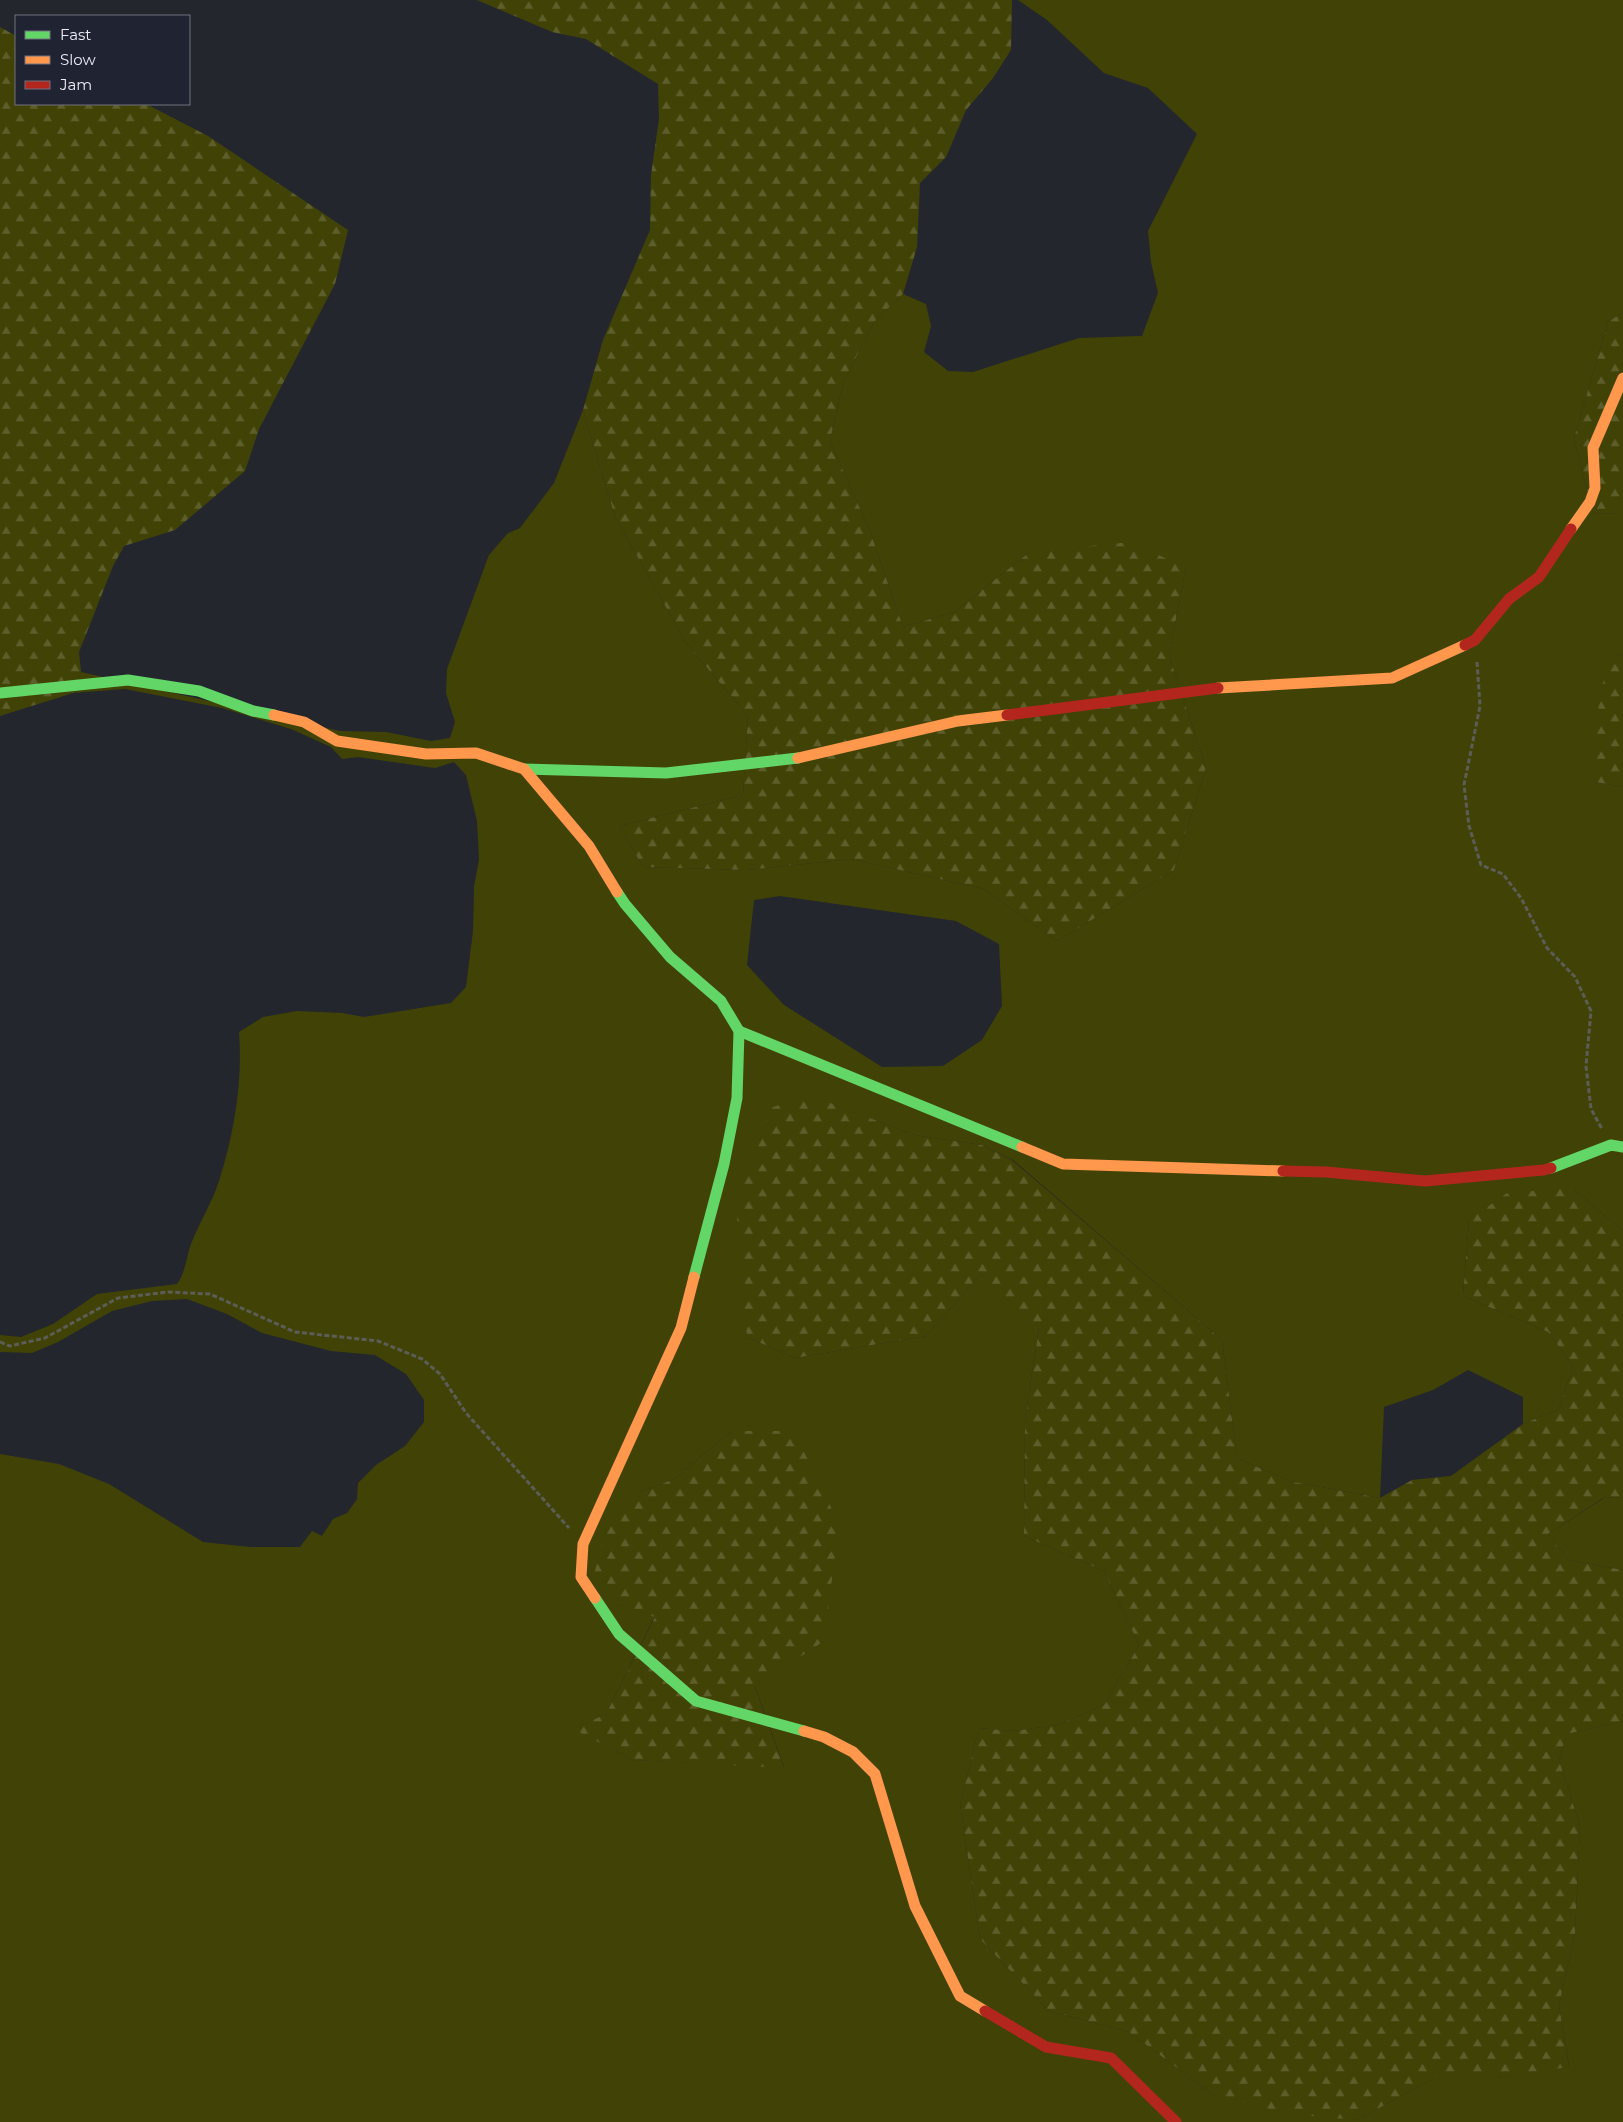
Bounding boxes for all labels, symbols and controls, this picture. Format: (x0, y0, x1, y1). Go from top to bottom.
legend (15, 15, 190, 105)
text: Fast (60, 25, 91, 44)
text: Slow (60, 50, 96, 69)
text: Jam (59, 75, 92, 94)

